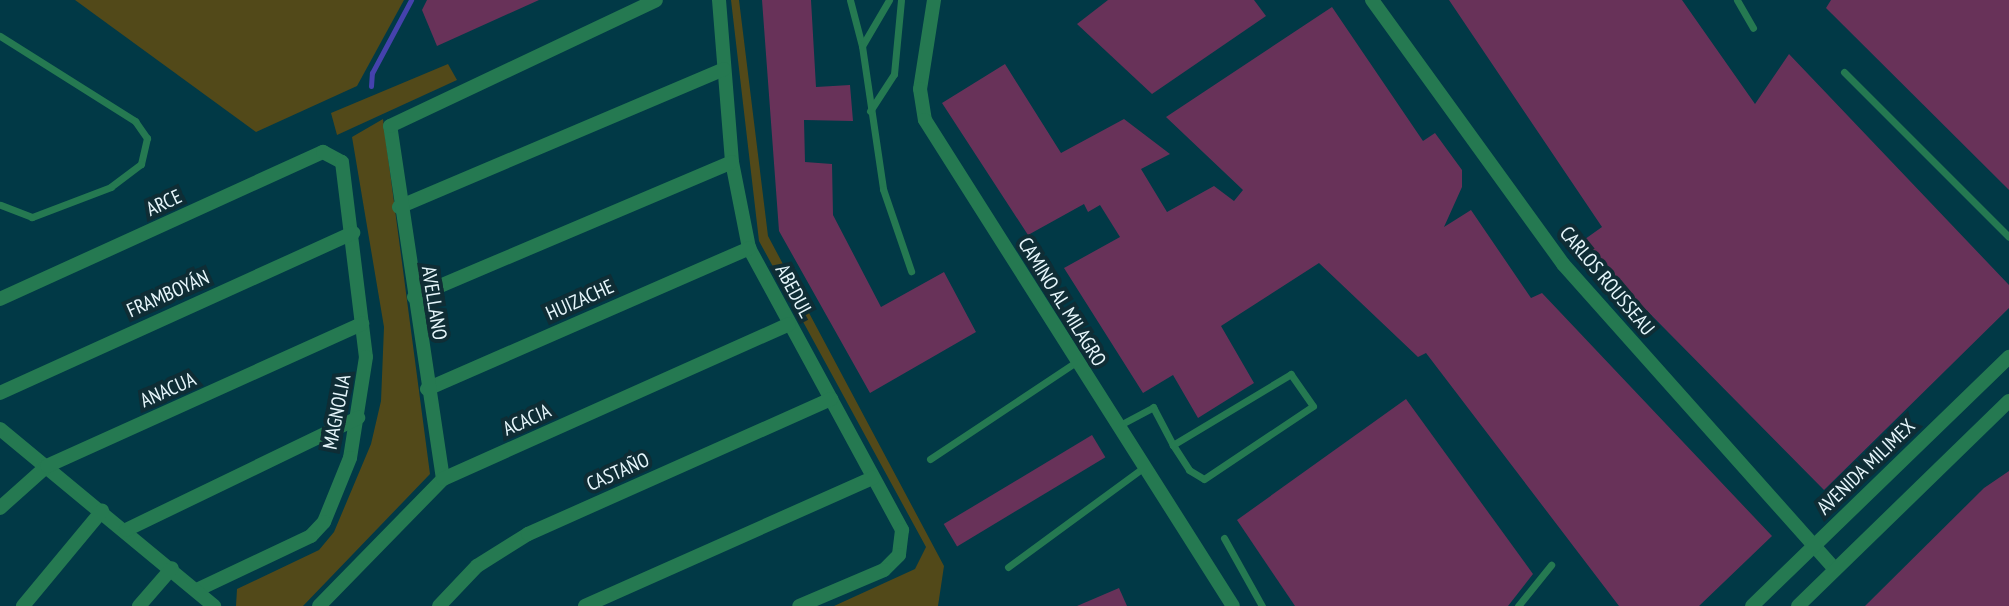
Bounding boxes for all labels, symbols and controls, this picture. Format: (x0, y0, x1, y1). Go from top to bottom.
street label: ARCE (143, 184, 185, 222)
street label: CARLOS ROUSSEAU (1555, 222, 1659, 340)
street label: CAMINO AL MILAGRO (1013, 233, 1111, 371)
street label: ABEDUL (770, 260, 818, 322)
street label: AVELLANO (416, 264, 452, 342)
street label: FRAMBOYÁN (123, 265, 213, 323)
street label: HUIZACHE (542, 274, 618, 326)
street label: ANACUA (136, 367, 200, 413)
street label: MAGNOLIA (318, 373, 356, 451)
street label: ACACIA (499, 399, 555, 441)
street label: AVENIDA MILIMEX (1812, 414, 1920, 520)
street label: CASTAÑO (583, 448, 653, 496)

